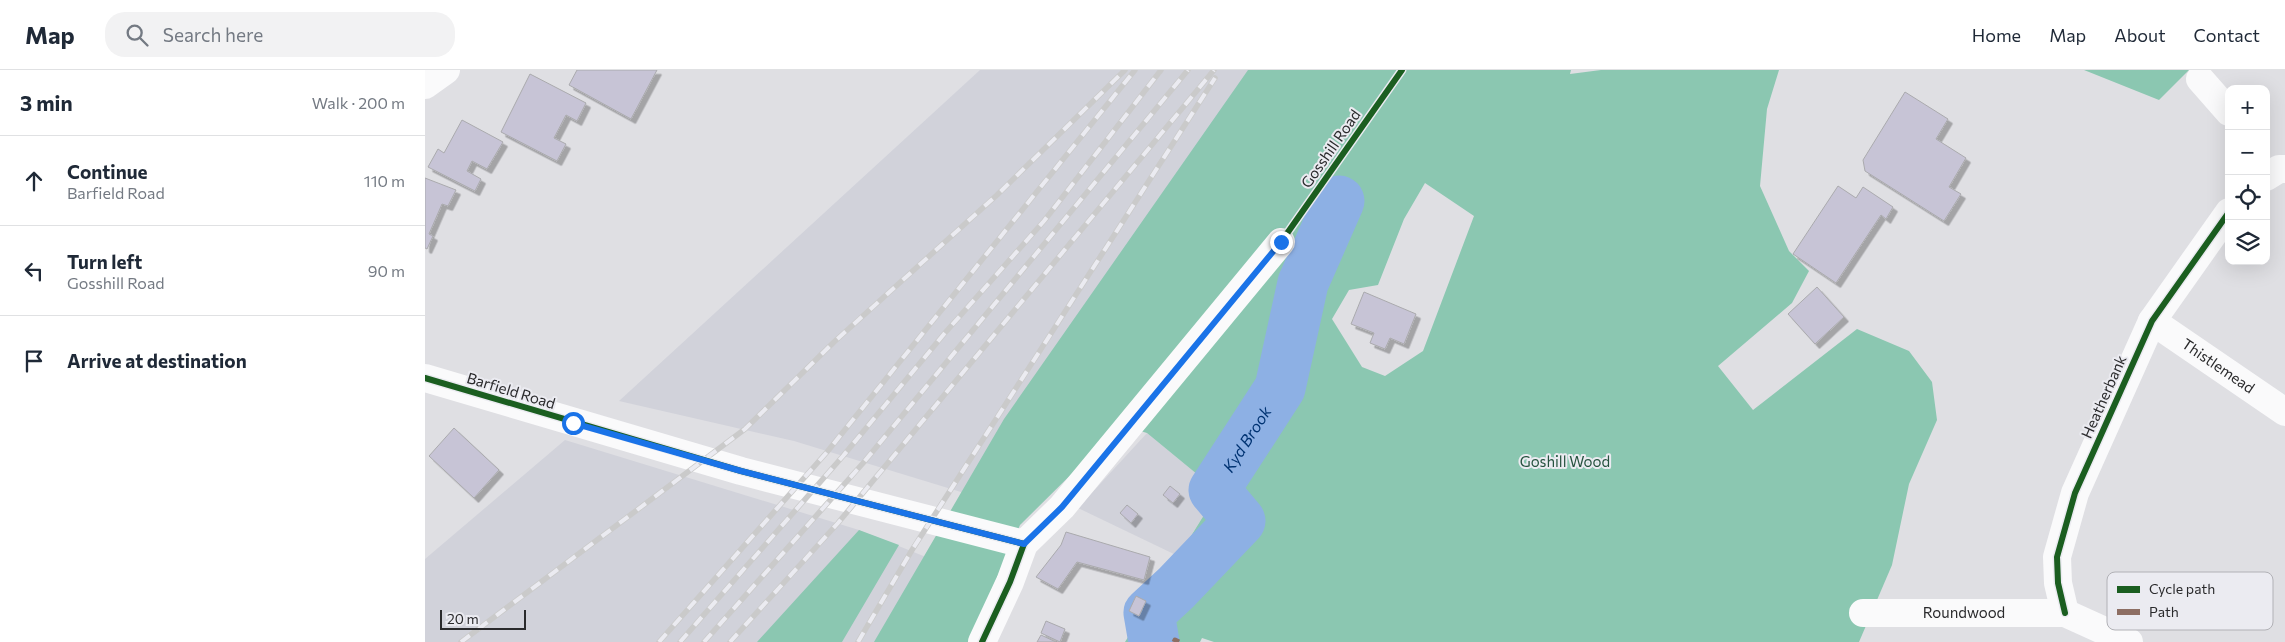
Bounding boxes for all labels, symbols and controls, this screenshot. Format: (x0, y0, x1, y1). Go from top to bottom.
search box (105, 12, 455, 57)
text: Map (25, 20, 75, 49)
icon: search (123, 21, 151, 49)
text: Search here (163, 23, 263, 46)
text: Home (1972, 24, 2021, 46)
text: Map (2049, 24, 2086, 46)
text: About (2114, 24, 2166, 46)
text: Contact (2194, 24, 2260, 46)
map controls (2225, 85, 2270, 265)
button: + (2225, 85, 2270, 130)
text: 3 min (20, 90, 73, 115)
text: Walk · 200 m (312, 93, 405, 112)
street label: Gosshill Road (1297, 106, 1364, 191)
button: − (2225, 130, 2270, 175)
text: Continue (67, 160, 147, 183)
icon: ahead (20, 167, 48, 195)
text: 110 m (364, 171, 405, 190)
button: locate (2225, 175, 2270, 220)
text: Barfield Road (67, 183, 165, 202)
button: layers (2225, 220, 2270, 265)
route end (1270, 231, 1293, 254)
text: Turn left (67, 250, 142, 273)
icon: left (20, 257, 48, 285)
text: 90 m (368, 261, 405, 280)
text: Gosshill Road (67, 273, 165, 292)
street label: Thistlemead (2179, 334, 2258, 397)
icon: arrive (20, 347, 48, 375)
text: Arrive at destination (67, 349, 247, 372)
street label: Heatherbank (2077, 352, 2129, 441)
street label: Barfield Road (465, 368, 558, 412)
water label: Kyd Brook (1218, 402, 1275, 475)
route start (562, 412, 585, 435)
park label: Goshill Wood (1520, 452, 1610, 470)
legend (2107, 572, 2273, 630)
text: Cycle path (2149, 580, 2215, 597)
street label: Roundwood (1923, 603, 2005, 621)
text: Path (2149, 603, 2179, 620)
scale bar (440, 607, 526, 630)
text: 20 m (447, 610, 479, 627)

